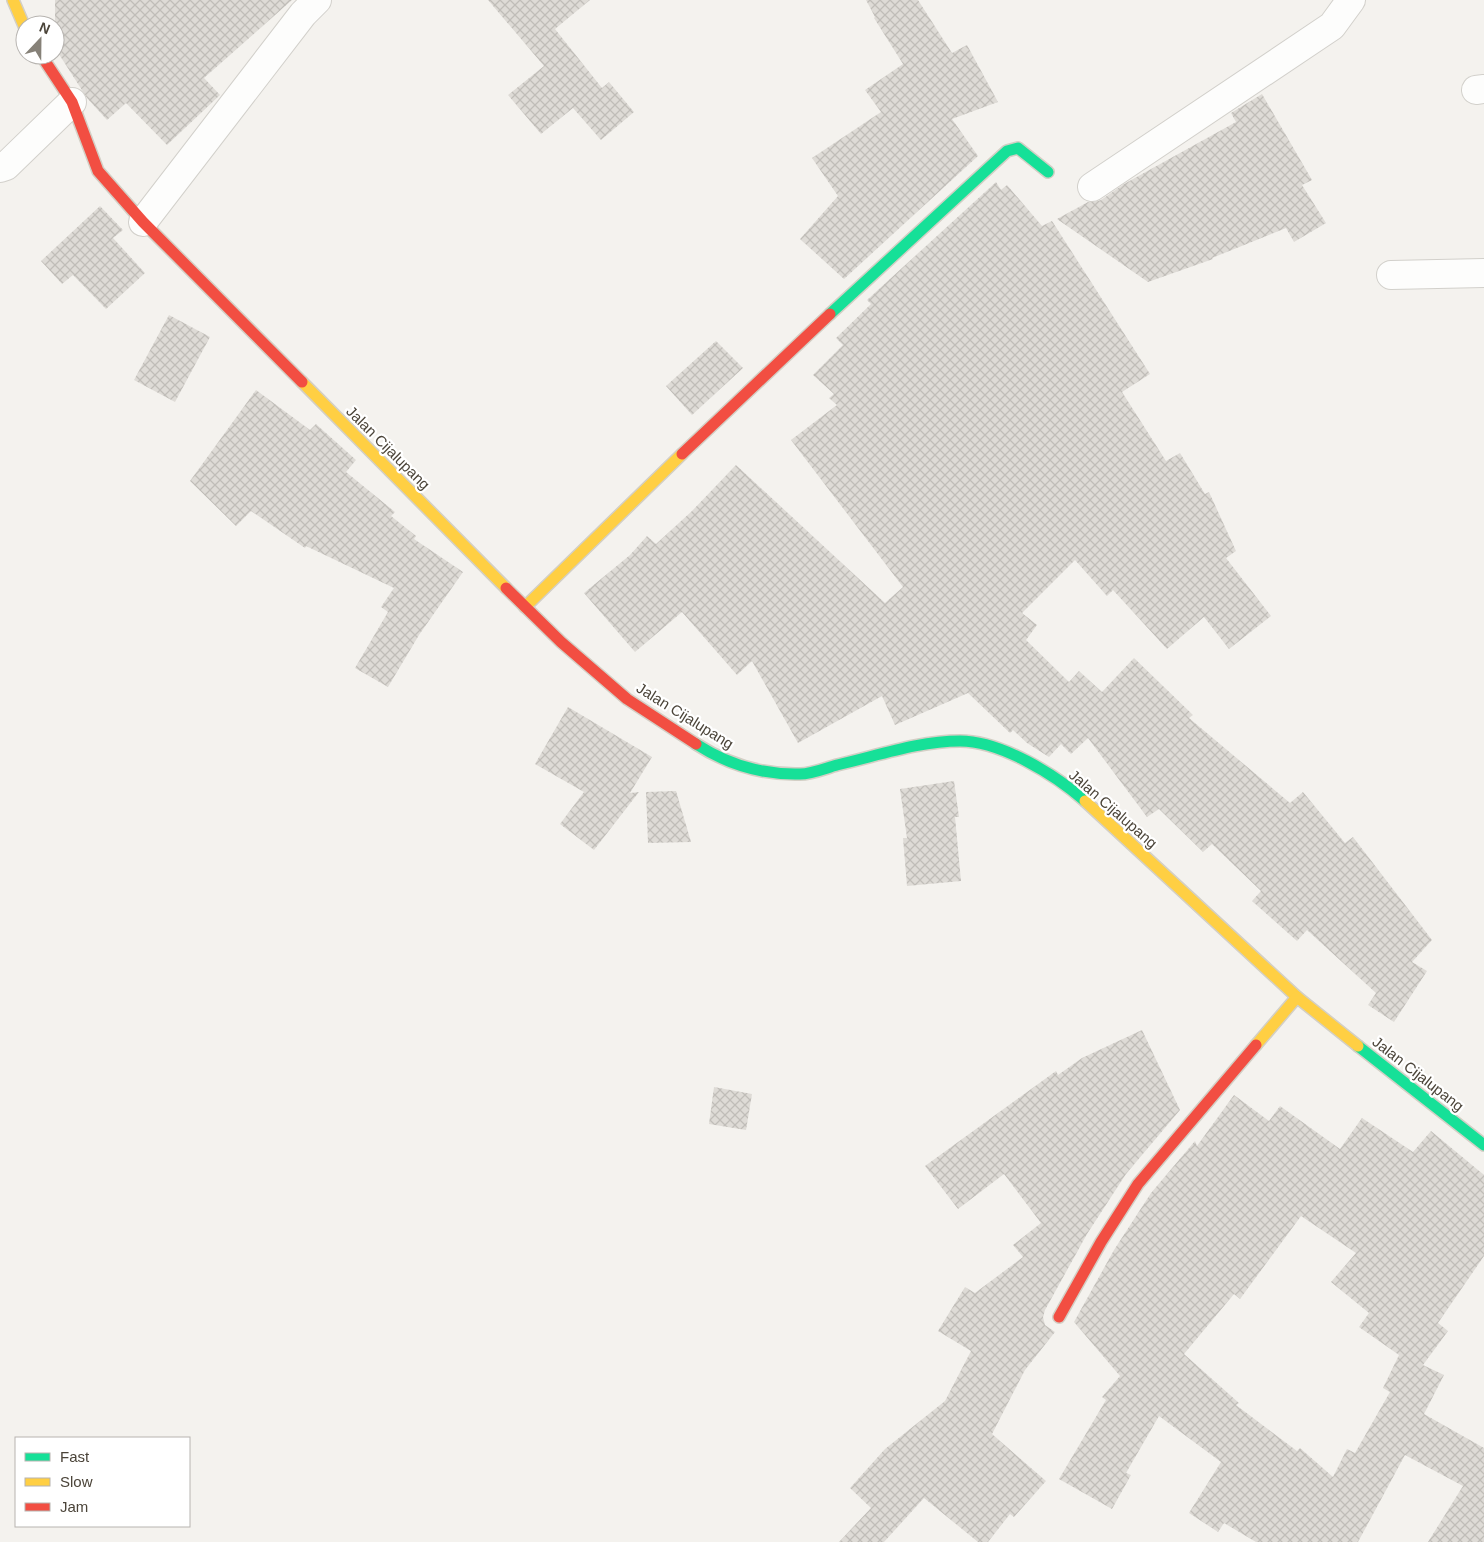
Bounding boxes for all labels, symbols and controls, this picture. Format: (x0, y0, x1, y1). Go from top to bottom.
north arrow (15, 15, 65, 65)
text: N (37, 19, 53, 37)
street label: Jalan Cijalupang (343, 402, 434, 493)
street label: Jalan Cijalupang (634, 679, 737, 752)
street label: Jalan Cijalupang (1066, 766, 1161, 851)
street label: Jalan Cijalupang (1369, 1033, 1467, 1114)
legend (15, 1437, 190, 1527)
text: Fast (60, 1448, 90, 1465)
text: Slow (60, 1473, 93, 1490)
text: Jam (60, 1498, 88, 1515)

